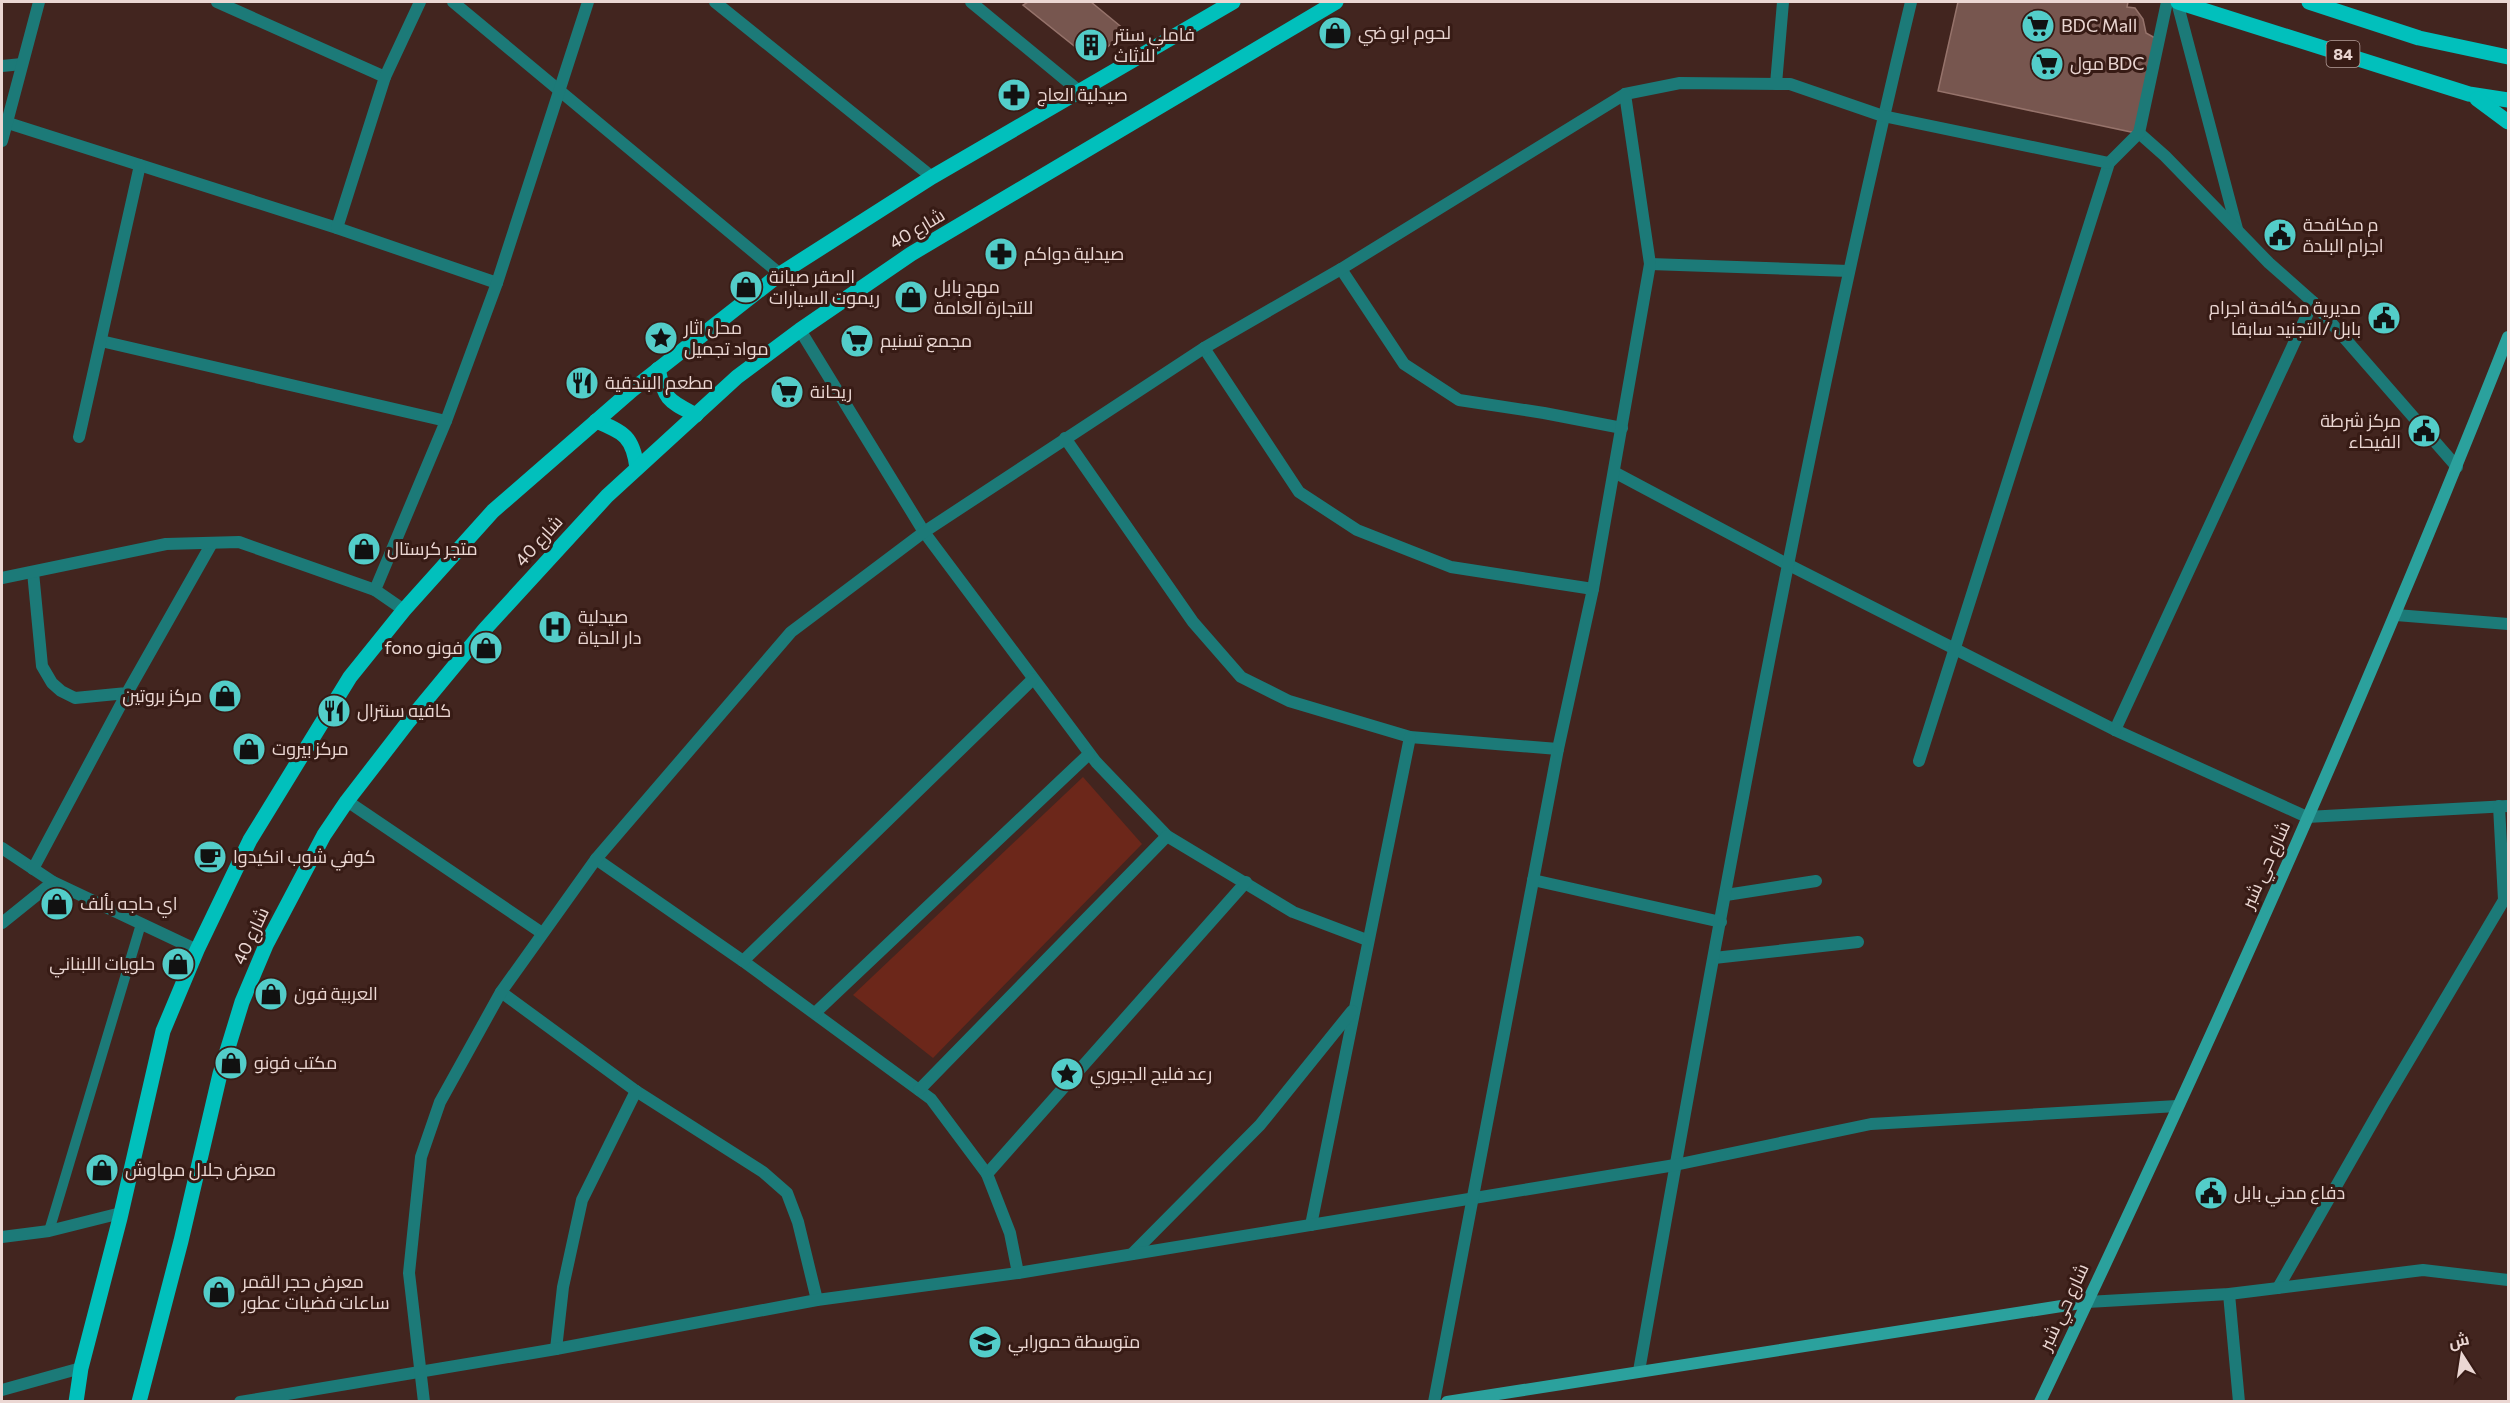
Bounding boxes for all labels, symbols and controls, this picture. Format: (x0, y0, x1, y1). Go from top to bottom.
supermarket icon: BDC Mall (2020, 8, 2056, 44)
place label: BDC Mall (2061, 14, 2137, 36)
shop icon: لحوم ابو ضي (1317, 15, 1353, 51)
place label: لحوم ابو ضي (1358, 21, 1451, 46)
place label: فاملي سنتر للاثاث (1113, 23, 1195, 66)
building icon: فاملي سنتر للاثاث (1073, 27, 1109, 63)
road number: 84 (2326, 41, 2360, 67)
supermarket icon: مول BDC (2029, 46, 2065, 82)
place label: مول BDC (2070, 52, 2145, 75)
pharmacy icon: صيدلية العاج (996, 77, 1032, 113)
place label: صيدلية العاج (1037, 83, 1128, 107)
street label: شارع 40 (885, 203, 949, 255)
place label: م مكافحة اجرام البلدة (2303, 213, 2384, 258)
public building icon: م مكافحة اجرام البلدة (2262, 217, 2298, 253)
pharmacy icon: صيدلية دواكم (983, 236, 1019, 272)
place label: صيدلية دواكم (1024, 242, 1124, 266)
place label: الصقر صيانة ريموت السيارات (769, 265, 880, 309)
shop icon: الصقر صيانة ريموت السيارات (728, 269, 764, 305)
place label: مهج بابل للتجارة العامة (934, 275, 1033, 319)
shop icon: مهج بابل للتجارة العامة (893, 279, 929, 315)
place label: مديرية مكافحة اجرام بابل /التجنيد سابقا (2209, 296, 2361, 340)
public building icon: مديرية مكافحة اجرام بابل /التجنيد سابقا (2366, 300, 2402, 336)
place label: محل اثار مواد تجميل (683, 316, 769, 360)
place icon: محل اثار مواد تجميل (643, 320, 679, 356)
supermarket icon: مجمع تسنيم (839, 323, 875, 359)
place label: مجمع تسنيم (880, 329, 972, 353)
restaurant icon: مطعم البندقية (564, 365, 600, 401)
place label: مطعم البندقية (605, 371, 713, 395)
supermarket icon: ريحانة (769, 374, 805, 410)
place label: ريحانة (810, 380, 852, 403)
place label: مركز شرطة الفيحاء (2320, 409, 2401, 452)
public building icon: مركز شرطة الفيحاء (2406, 413, 2442, 449)
street label: شارع 40 (510, 510, 568, 572)
shop icon: متجر كرستال (346, 531, 382, 567)
place label: متجر كرستال (387, 537, 478, 560)
place label: صيدلية دار الحياة (578, 605, 641, 649)
hospital icon: صيدلية دار الحياة (537, 609, 573, 645)
shop icon: fono فونو (468, 630, 504, 666)
place label: fono فونو (385, 636, 463, 659)
shop icon: مركز بروتين (207, 678, 243, 714)
place label: مركز بروتين (122, 684, 202, 707)
restaurant icon: كافيه سنترال (316, 693, 352, 729)
place label: كافيه سنترال (357, 699, 451, 722)
shop icon: مركز بيروت (231, 731, 267, 767)
place label: مركز بيروت (272, 737, 349, 760)
street label: شارع حي شبر (2236, 818, 2298, 914)
cafe icon: كوفي شوب انكيدوا (192, 839, 228, 875)
place label: كوفي شوب انكيدوا (233, 845, 375, 871)
shop icon: اي حاجه بألف (39, 886, 75, 922)
place label: اي حاجه بألف (80, 892, 178, 918)
street label: شارع 40 (227, 903, 275, 969)
shop icon: حلويات اللبناني (160, 946, 196, 982)
place label: حلويات اللبناني (49, 952, 155, 978)
shop icon: العربية فون (253, 976, 289, 1012)
place label: العربية فون (294, 982, 378, 1005)
shop icon: مكتب فونو (213, 1045, 249, 1081)
place label: مكتب فونو (254, 1051, 337, 1074)
place icon: رعد فليح الجبوري (1049, 1056, 1085, 1092)
place label: رعد فليح الجبوري (1090, 1062, 1212, 1088)
shop icon: معرض جلال مهاوش (84, 1152, 120, 1188)
place label: معرض جلال مهاوش (125, 1158, 276, 1181)
public building icon: دفاع مدني بابل (2193, 1175, 2229, 1211)
place label: دفاع مدني بابل (2234, 1181, 2345, 1207)
street label: شارع حي شبر (2033, 1260, 2096, 1356)
place label: معرض حجر القمر ساعات فضيات عطور (241, 1270, 390, 1314)
shop icon: معرض حجر القمر ساعات فضيات عطور (201, 1274, 237, 1310)
school or university icon: متوسطة حمورابي (967, 1324, 1003, 1360)
north arrow (2432, 1325, 2492, 1385)
text: ش (2447, 1328, 2471, 1352)
place label: متوسطة حمورابي (1008, 1330, 1140, 1356)

